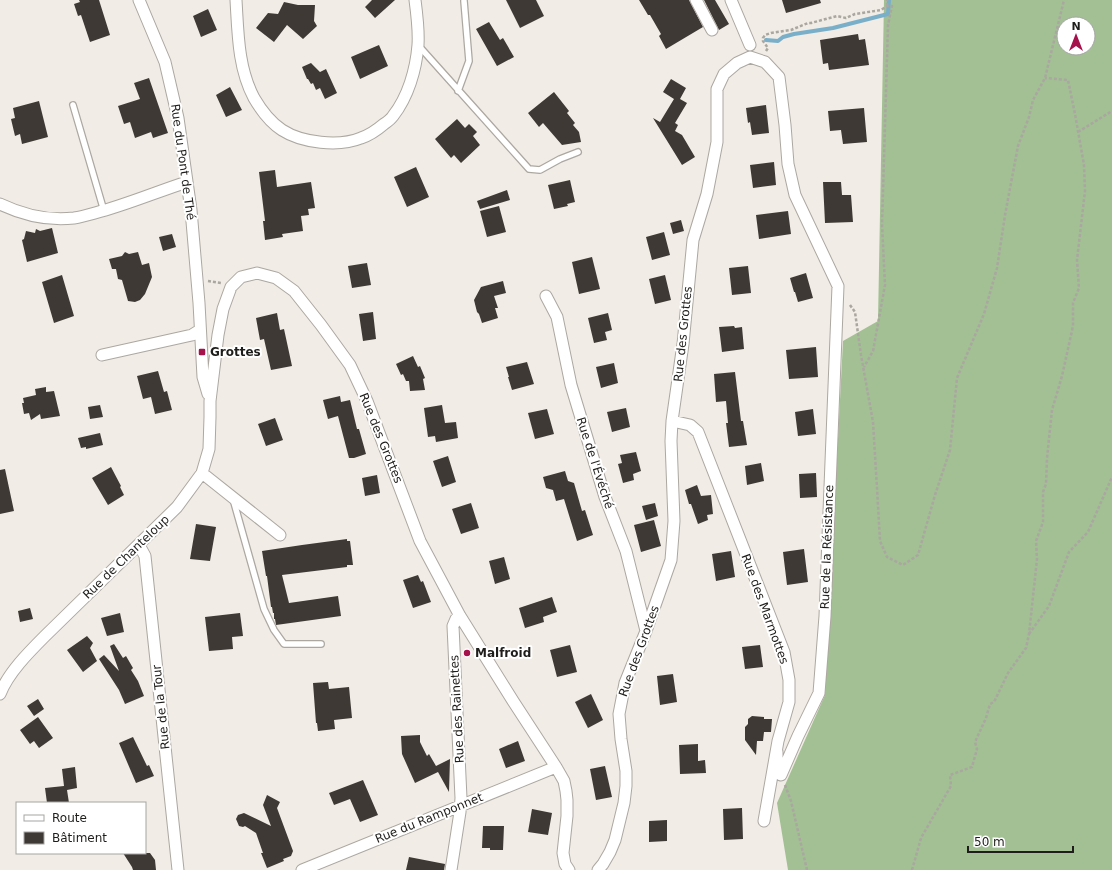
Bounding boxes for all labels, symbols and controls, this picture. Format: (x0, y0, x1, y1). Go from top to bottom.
north arrow (1056, 16, 1096, 56)
text: N (1071, 20, 1081, 33)
street label: Rue du Pont de Thé (168, 103, 198, 221)
street label: Rue des Grottes (671, 286, 695, 382)
place label: Grottes (210, 345, 261, 359)
marker: Grottes (197, 347, 207, 357)
street label: Rue des Grottes (357, 391, 405, 485)
street label: Rue de l'Évéché (574, 415, 617, 511)
street label: Rue de la Résistance (818, 484, 836, 610)
street label: Rue de Chanteloup (80, 512, 172, 602)
street label: Rue des Marmottes (739, 552, 791, 666)
street label: Rue des Grottes (616, 603, 662, 699)
place label: Malfroid (475, 646, 531, 660)
marker: Malfroid (462, 648, 472, 658)
street label: Rue des Rainettes (447, 654, 467, 764)
street label: Rue de la Tour (150, 664, 172, 750)
street label: Rue du Ramponnet (373, 790, 485, 846)
legend (16, 802, 146, 854)
text: Route (52, 811, 87, 825)
scale bar (968, 828, 1073, 854)
text: Bâtiment (52, 831, 107, 845)
text: 50 m (974, 835, 1005, 849)

